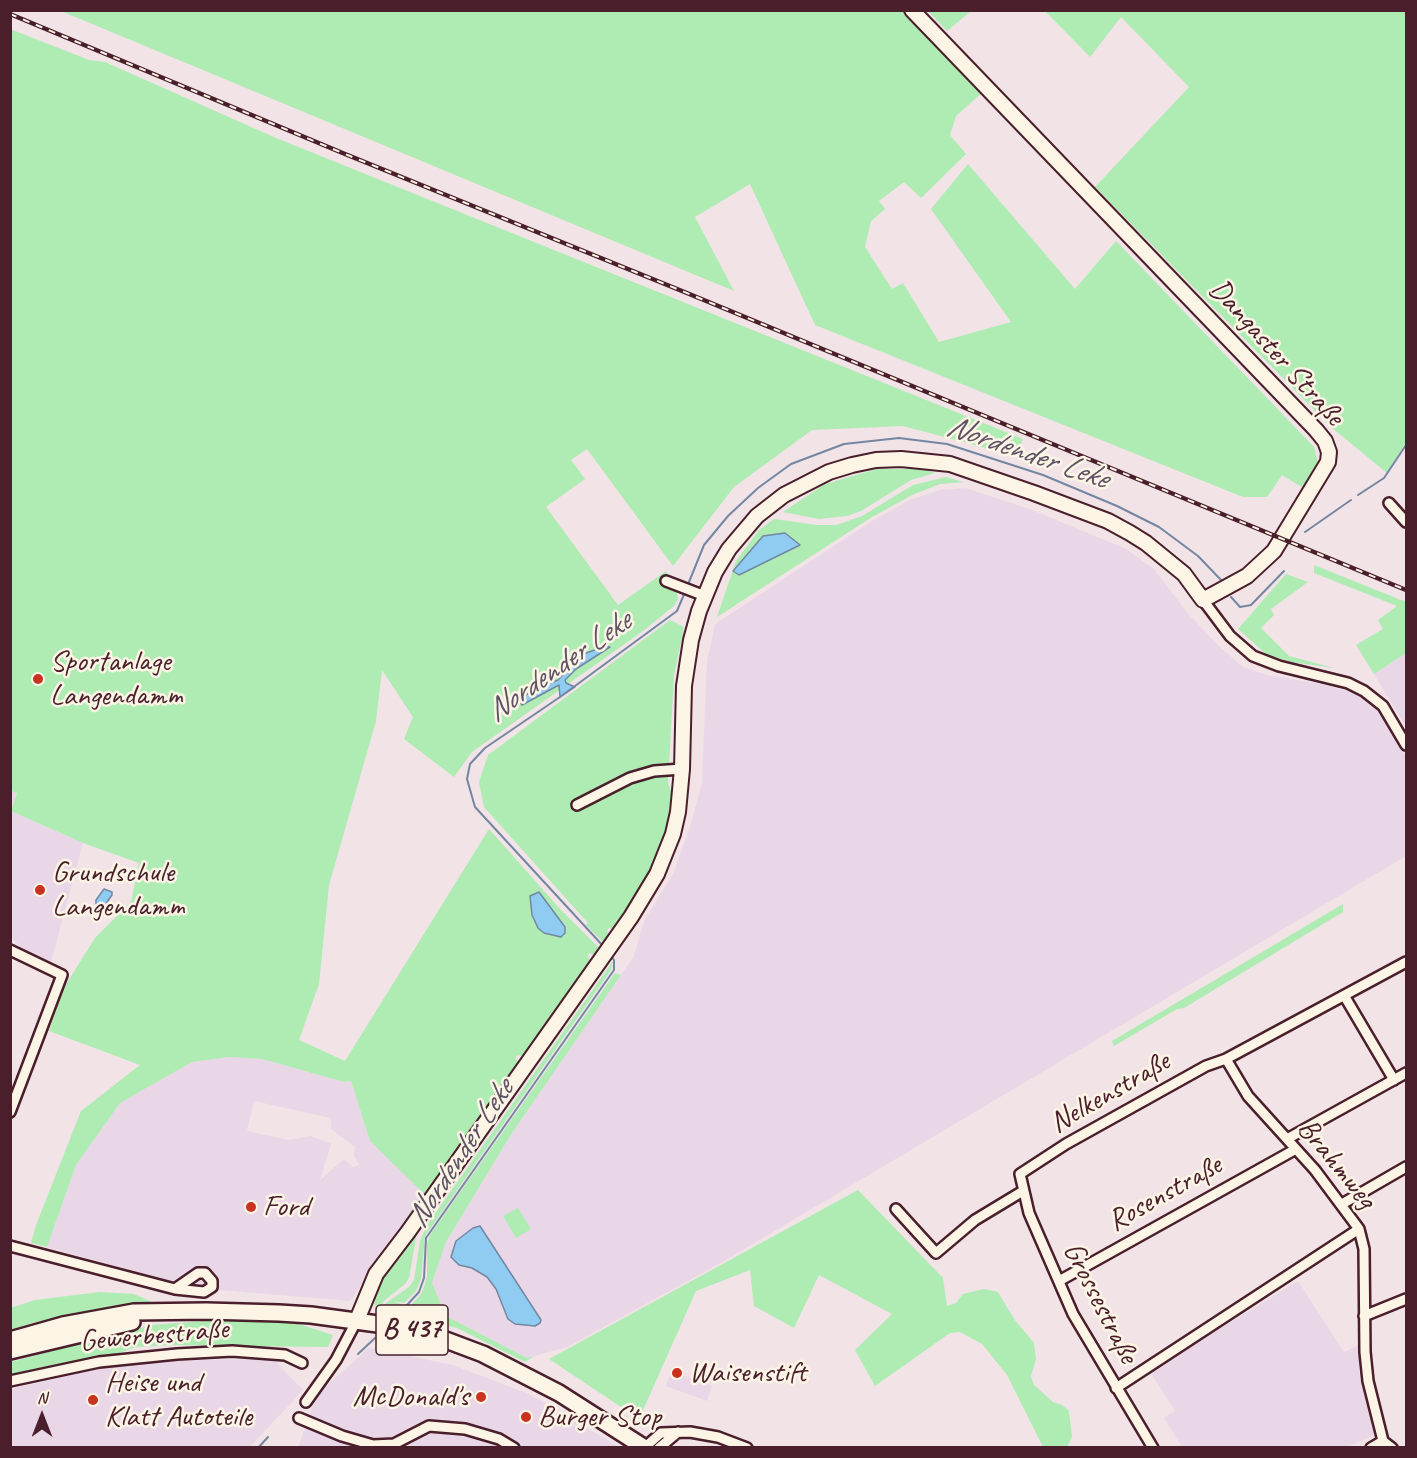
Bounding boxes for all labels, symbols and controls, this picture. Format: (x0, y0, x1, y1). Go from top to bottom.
street label: Dangaster Straße (1201, 272, 1351, 434)
water label: Nordender Leke (941, 408, 1113, 498)
water label: Nordender Leke (479, 603, 639, 731)
place label: Sportanlage Langendamm (50, 644, 183, 714)
marker: Sportanlage Langendamm (31, 672, 45, 686)
place label: Grundschule Langendamm (52, 855, 185, 926)
marker: Grundschule Langendamm (33, 883, 47, 897)
street label: Nelkenstraße (1044, 1044, 1176, 1142)
water label: Nordender Leke (399, 1073, 523, 1235)
street label: Brahmweg (1289, 1112, 1383, 1216)
street label: Rosenstraße (1102, 1148, 1228, 1240)
place label: Ford (263, 1189, 309, 1225)
marker: Ford (244, 1200, 258, 1214)
street label: Grossestraße (1054, 1236, 1146, 1370)
road number: B 437 (376, 1305, 448, 1355)
street label: Gewerbestraße (78, 1312, 230, 1360)
place label: Waisenstift (689, 1355, 806, 1391)
place label: Heise und Klatt Autoteile (105, 1365, 252, 1436)
marker: Waisenstift (670, 1366, 684, 1380)
place label: McDonald's (353, 1379, 469, 1415)
north arrow (12, 1386, 72, 1446)
text: N (37, 1388, 47, 1408)
marker: McDonald's (474, 1390, 488, 1404)
marker: Heise und Klatt Autoteile (86, 1393, 100, 1407)
place label: Burger Stop (538, 1399, 661, 1435)
marker: Burger Stop (519, 1410, 533, 1424)

